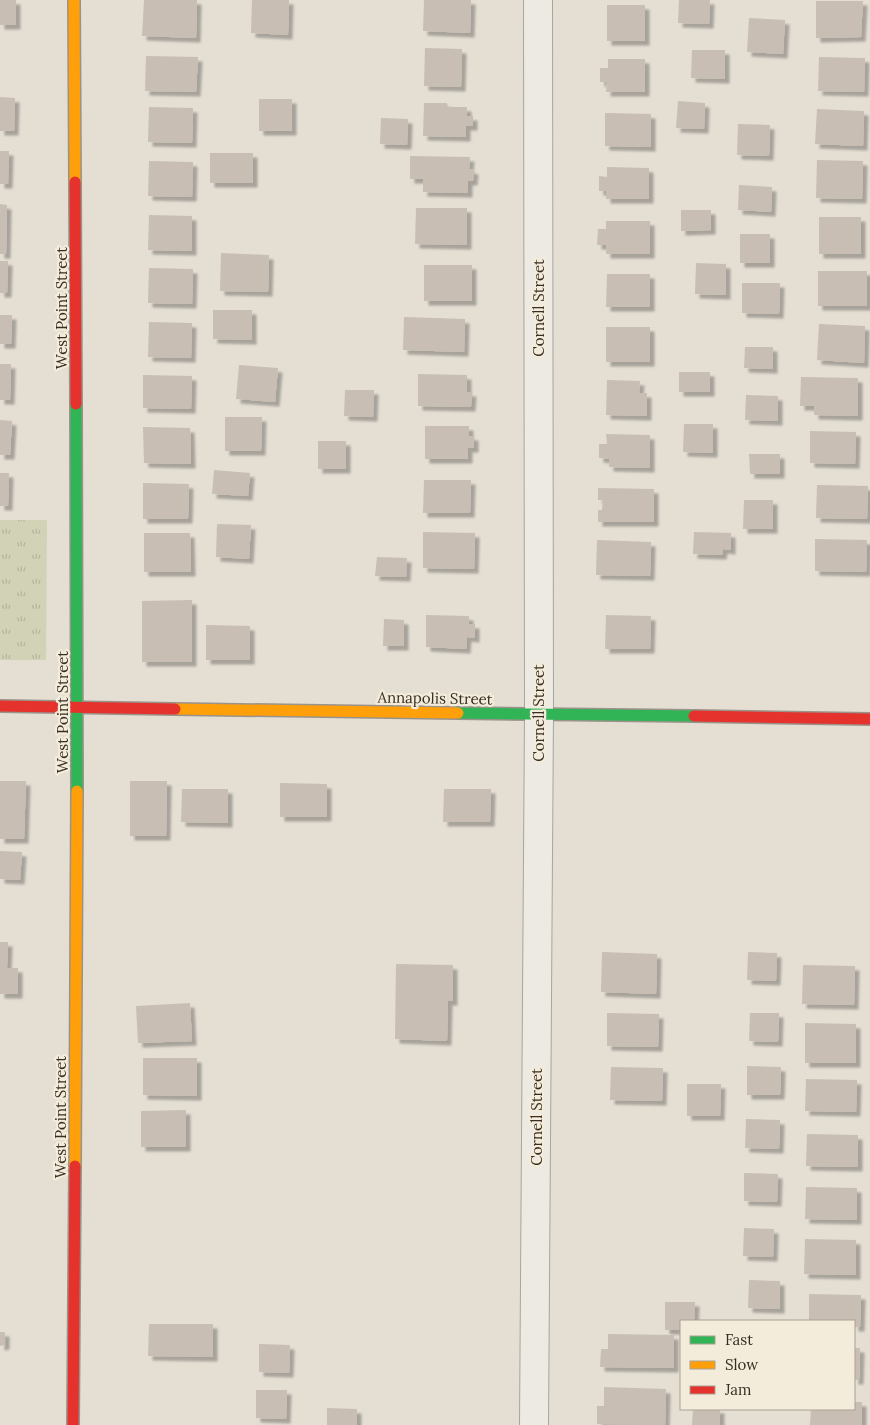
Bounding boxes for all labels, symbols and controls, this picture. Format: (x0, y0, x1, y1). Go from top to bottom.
street label: West Point Street (52, 247, 71, 369)
street label: Cornell Street (529, 259, 548, 357)
street label: West Point Street (53, 651, 72, 773)
street label: Cornell Street (529, 664, 548, 762)
street label: Annapolis Street (376, 687, 493, 709)
street label: West Point Street (51, 1056, 70, 1178)
street label: Cornell Street (527, 1068, 546, 1166)
legend (680, 1320, 855, 1410)
text: Fast (725, 1330, 753, 1349)
text: Slow (725, 1355, 758, 1374)
text: Jam (724, 1380, 752, 1399)

